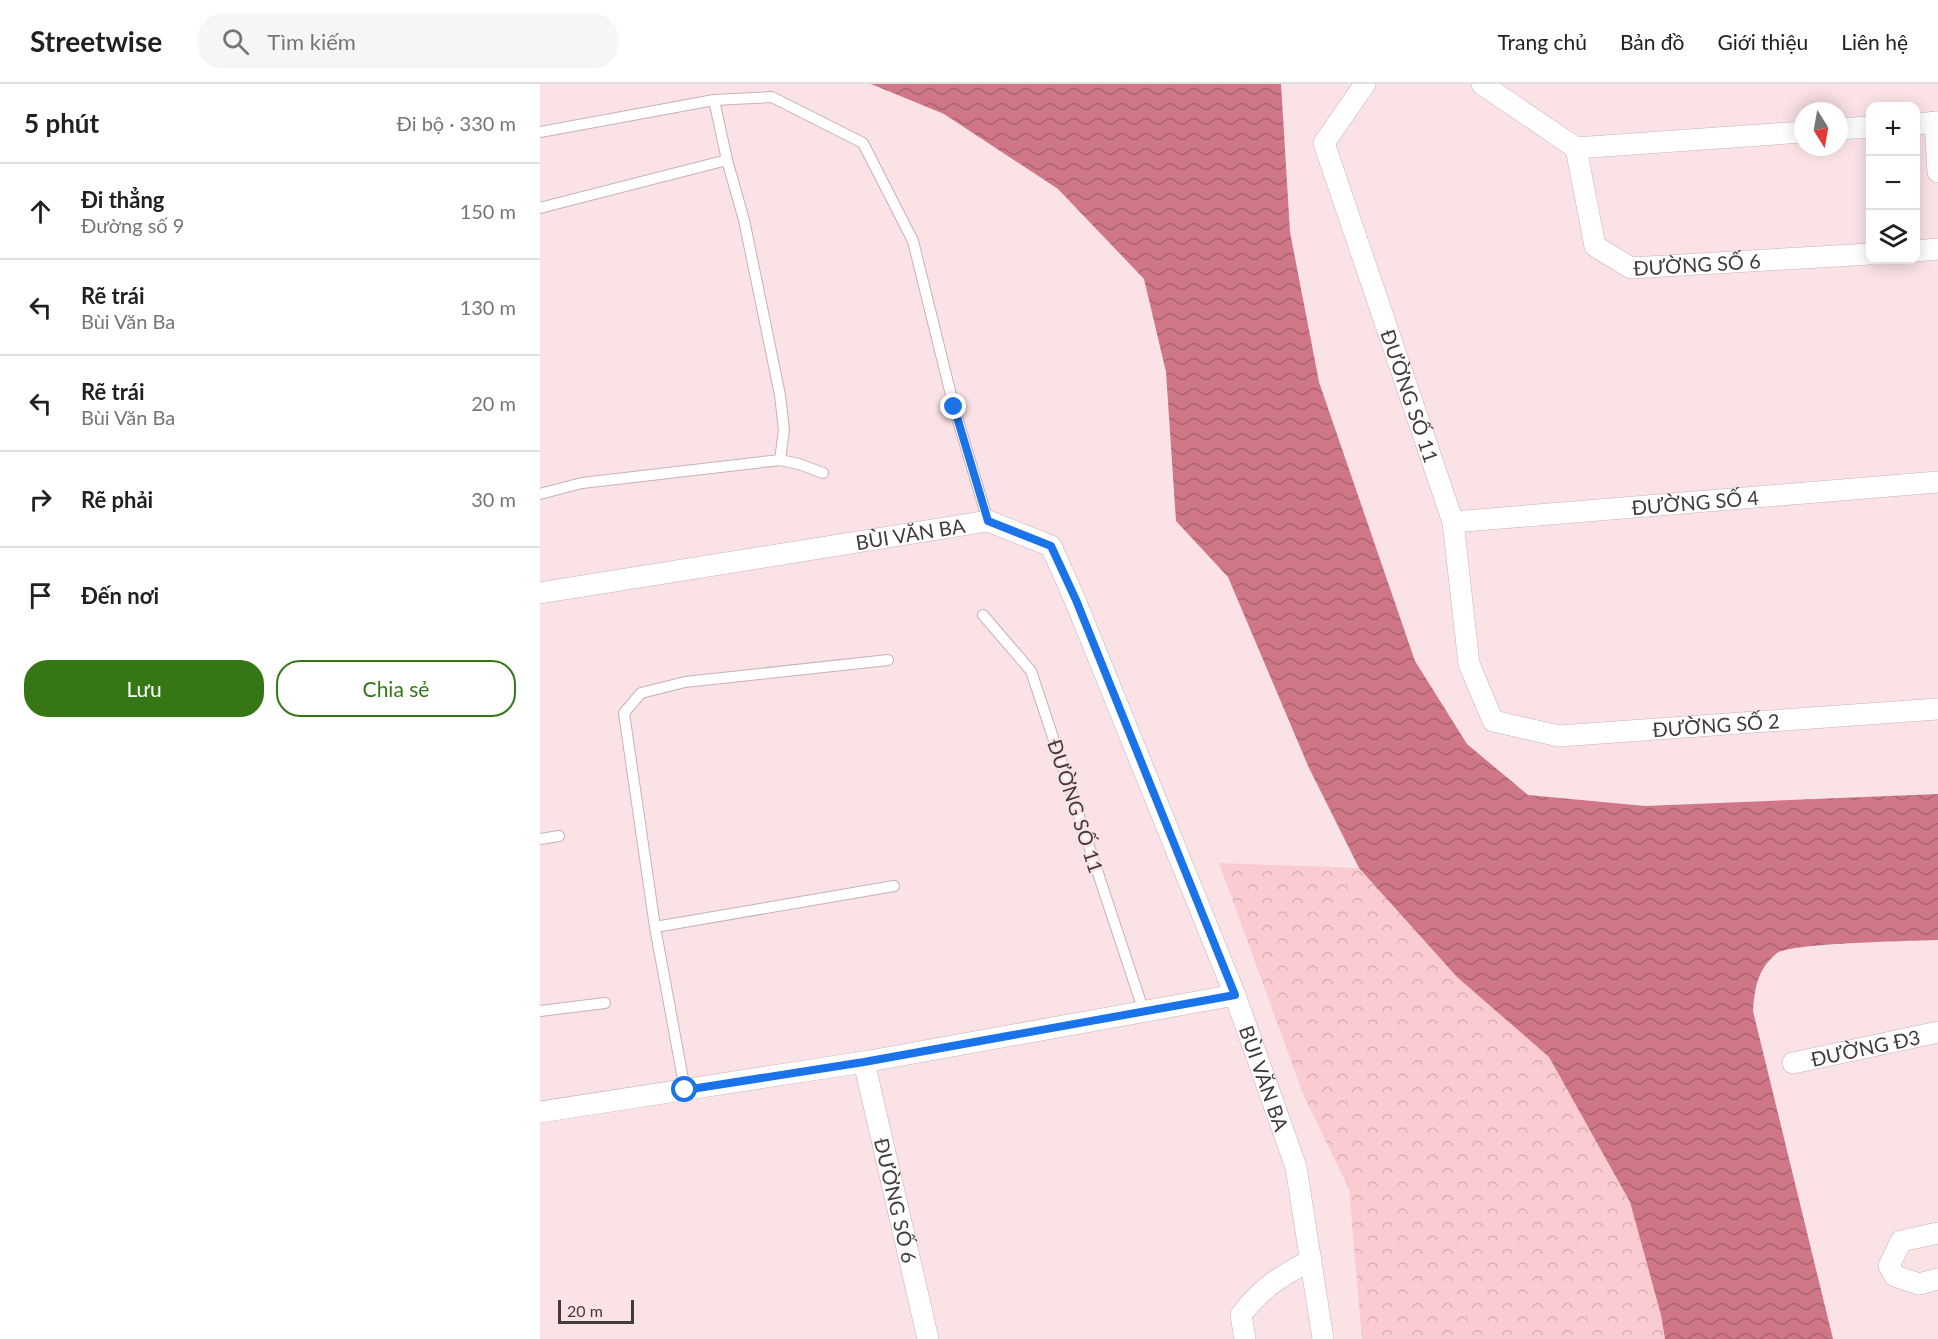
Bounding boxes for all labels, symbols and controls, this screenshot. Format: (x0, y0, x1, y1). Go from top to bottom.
search box (198, 14, 618, 68)
text: Streetwise (30, 24, 162, 58)
icon: search (219, 25, 252, 58)
text: Tìm kiếm (267, 28, 356, 55)
text: Trang chủ (1497, 29, 1587, 54)
text: Bản đồ (1620, 29, 1685, 54)
text: Giới thiệu (1718, 29, 1808, 54)
text: Liên hệ (1841, 29, 1908, 54)
north arrow (1794, 102, 1848, 156)
map controls (1866, 102, 1920, 264)
button: + (1866, 102, 1920, 156)
text: 5 phút (24, 107, 99, 139)
text: Đi bộ · 330 m (397, 111, 516, 135)
button: − (1866, 156, 1920, 210)
text: Đi thẳng (81, 186, 164, 213)
icon: ahead (24, 195, 57, 228)
text: 150 m (460, 199, 516, 223)
button: layers (1866, 210, 1920, 264)
text: Đường số 9 (81, 213, 184, 237)
street label: ĐƯỜNG SỐ 6 (1632, 248, 1761, 280)
text: Rẽ trái (81, 282, 145, 309)
icon: left (24, 291, 57, 324)
text: 130 m (460, 295, 516, 319)
text: Bùi Văn Ba (81, 309, 175, 333)
street label: ĐƯỜNG SỐ 11 (1376, 326, 1444, 466)
text: Rẽ trái (81, 378, 145, 405)
icon: left (24, 387, 57, 420)
text: 20 m (471, 391, 516, 415)
route end (940, 393, 966, 419)
text: Bùi Văn Ba (81, 405, 175, 429)
icon: right (24, 483, 57, 516)
street label: ĐƯỜNG SỐ 4 (1631, 485, 1760, 519)
text: Rẽ phải (81, 486, 153, 513)
text: 30 m (471, 487, 516, 511)
street label: BÙI VĂN BA (854, 513, 967, 554)
icon: arrive (24, 579, 57, 612)
text: Đến nơi (81, 582, 159, 609)
button: Lưu (24, 660, 264, 717)
button: Chia sẻ (276, 660, 516, 717)
street label: ĐƯỜNG SỐ 2 (1652, 708, 1780, 741)
street label: ĐƯỜNG SỐ 11 (1043, 736, 1109, 876)
street label: BÙI VĂN BA (1235, 1022, 1294, 1135)
street label: ĐƯỜNG Đ3 (1809, 1024, 1922, 1071)
route start (671, 1076, 697, 1102)
street label: ĐƯỜNG SỐ 6 (870, 1136, 922, 1265)
scale bar (558, 1297, 634, 1324)
text: 20 m (567, 1301, 603, 1320)

